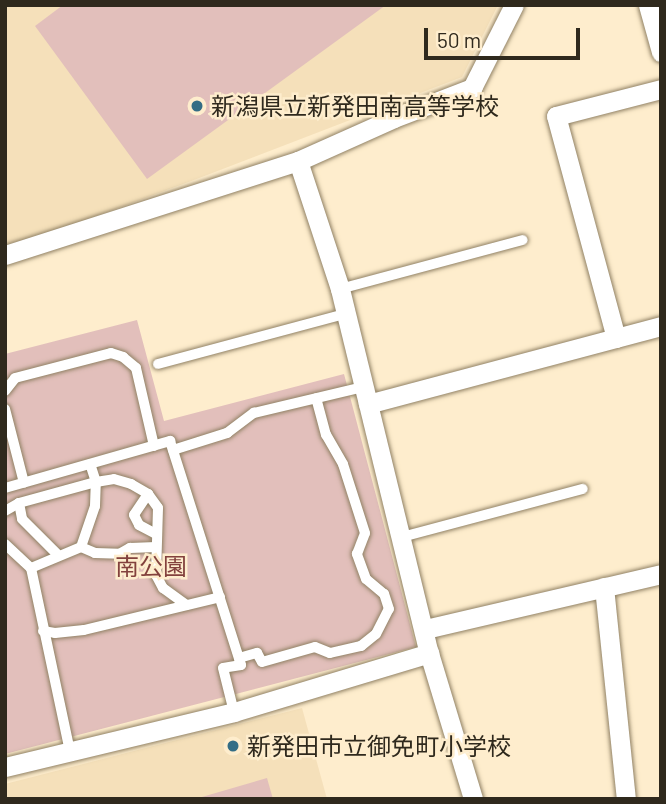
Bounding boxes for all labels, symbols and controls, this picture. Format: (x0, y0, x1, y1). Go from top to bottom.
scale bar (428, 14, 584, 58)
text: 50 m (437, 27, 481, 52)
place label: 新潟県立新発田南高等学校 (211, 92, 499, 120)
marker: 新潟県立新発田南高等学校 (189, 98, 205, 114)
park label: 南公園 (115, 552, 187, 580)
place label: 新発田市立御免町小学校 (247, 732, 511, 760)
marker: 新発田市立御免町小学校 (225, 738, 241, 754)

